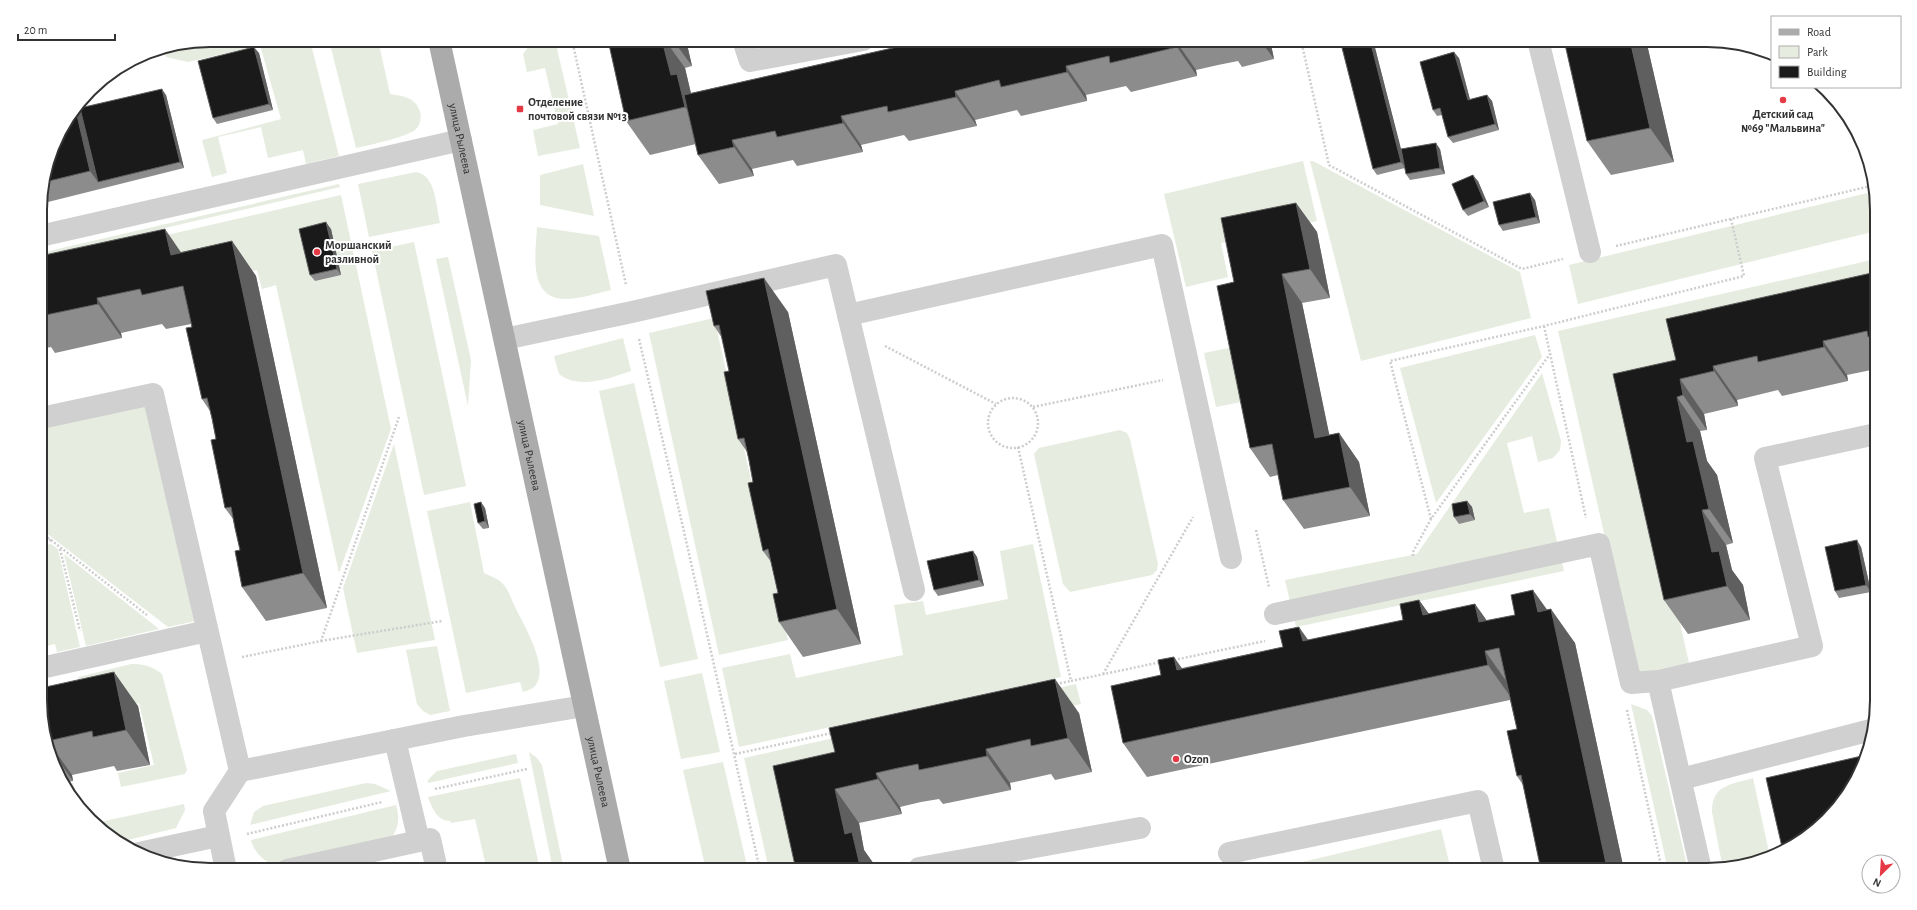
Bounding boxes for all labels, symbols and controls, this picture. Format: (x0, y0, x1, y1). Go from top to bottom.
scale bar (18, 16, 115, 42)
legend (1771, 16, 1901, 88)
text: 20 m (24, 24, 47, 36)
text: Road (1807, 26, 1831, 38)
text: Park (1807, 46, 1828, 58)
text: Building (1807, 66, 1847, 78)
marker: Детский сад №69 "Мальвина" (1778, 95, 1788, 105)
place label: Отделение почтовой связи №13 (528, 96, 627, 122)
street label: улица Рылеева (446, 101, 474, 176)
marker: Отделение почтовой связи №13 (515, 104, 525, 114)
place label: Детский сад №69 "Мальвина" (1741, 108, 1825, 134)
place label: Моршанский разливной (325, 239, 392, 265)
marker: Моршанский разливной (312, 247, 322, 257)
street label: улица Рылеева (515, 418, 543, 492)
street label: улица Рылеева (584, 734, 612, 809)
place label: Ozon (1184, 753, 1209, 765)
marker: Ozon (1171, 754, 1181, 764)
north arrow (1861, 854, 1901, 894)
text: N (1871, 876, 1883, 889)

